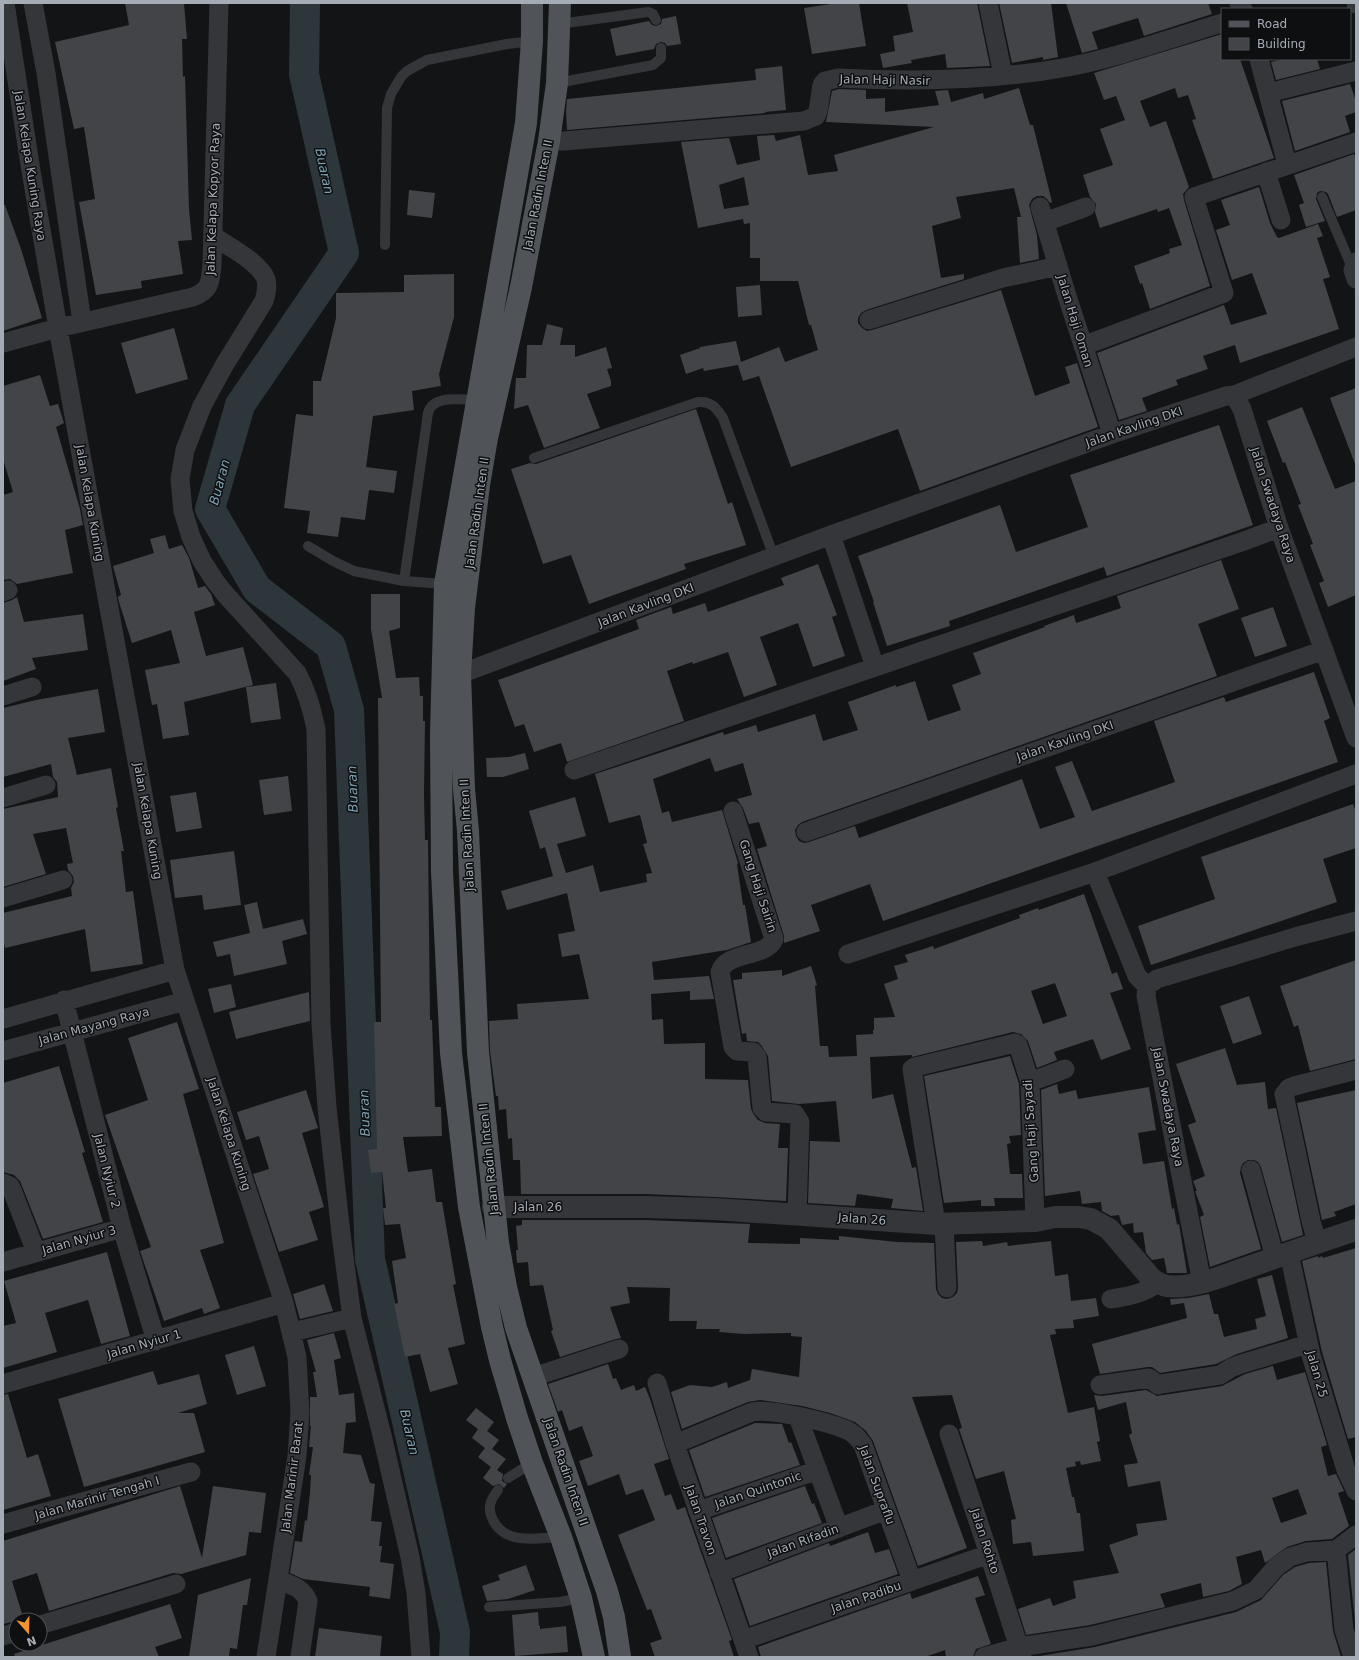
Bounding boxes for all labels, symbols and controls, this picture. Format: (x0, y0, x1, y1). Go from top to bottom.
legend (1221, 8, 1351, 60)
text: Road (1257, 17, 1287, 31)
text: Building (1257, 37, 1306, 51)
street label: Jalan Haji Nasir (839, 72, 931, 88)
street label: Jalan Kelapa Kuning Raya (11, 89, 49, 242)
street label: Jalan Kelapa Kopyor Raya (203, 123, 223, 276)
street label: Jalan Radin Inten II (520, 138, 556, 253)
water label: Buaran (312, 147, 337, 195)
street label: Jalan Haji Oman (1054, 272, 1096, 369)
street label: Jalan Kavling DKI (1083, 404, 1184, 450)
street label: Jalan Kelapa Kuning (73, 443, 107, 562)
street label: Jalan Swadaya Raya (1247, 444, 1298, 565)
street label: Jalan Radin Inten II (462, 456, 492, 571)
water label: Buaran (206, 458, 233, 507)
street label: Jalan Kavling DKI (595, 580, 696, 630)
street label: Jalan Kavling DKI (1014, 718, 1115, 764)
street label: Jalan Kelapa Kuning (131, 761, 165, 880)
water label: Buaran (344, 765, 361, 813)
street label: Jalan Radin Inten II (457, 778, 477, 893)
street label: Gang Haji Sairin (736, 838, 780, 934)
street label: Jalan Mayang Raya (36, 1004, 151, 1048)
street label: Jalan Swadaya Raya (1149, 1045, 1186, 1168)
street label: Jalan Kelapa Kuning (204, 1075, 254, 1192)
street label: Gang Haji Sayadi (1020, 1079, 1042, 1183)
water label: Buaran (356, 1089, 373, 1137)
street label: Jalan Radin Inten II (476, 1102, 502, 1217)
street label: Jalan Nyiur 2 (91, 1131, 123, 1210)
street label: Jalan 26 (513, 1200, 562, 1214)
street label: Jalan 26 (836, 1210, 887, 1228)
street label: Jalan Nyiur 3 (39, 1223, 118, 1258)
street label: Jalan Nyiur 1 (104, 1327, 183, 1362)
street label: Jalan 25 (1303, 1348, 1330, 1399)
water label: Buaran (397, 1408, 422, 1457)
street label: Jalan Radin Inten II (541, 1416, 591, 1527)
street label: Jalan Marinir Barat (278, 1421, 306, 1534)
street label: Jalan Supraflu (856, 1443, 898, 1527)
street label: Jalan Quintonic (712, 1469, 803, 1512)
street label: Jalan Marinir Tengah I (32, 1474, 161, 1523)
street label: Jalan Travon (682, 1482, 719, 1557)
street label: Jalan Rohto (968, 1506, 1002, 1575)
street label: Jalan Rifadin (765, 1522, 841, 1561)
street label: Jalan Padibu (828, 1578, 903, 1616)
north arrow (8, 1612, 48, 1652)
text: N (25, 1633, 38, 1649)

